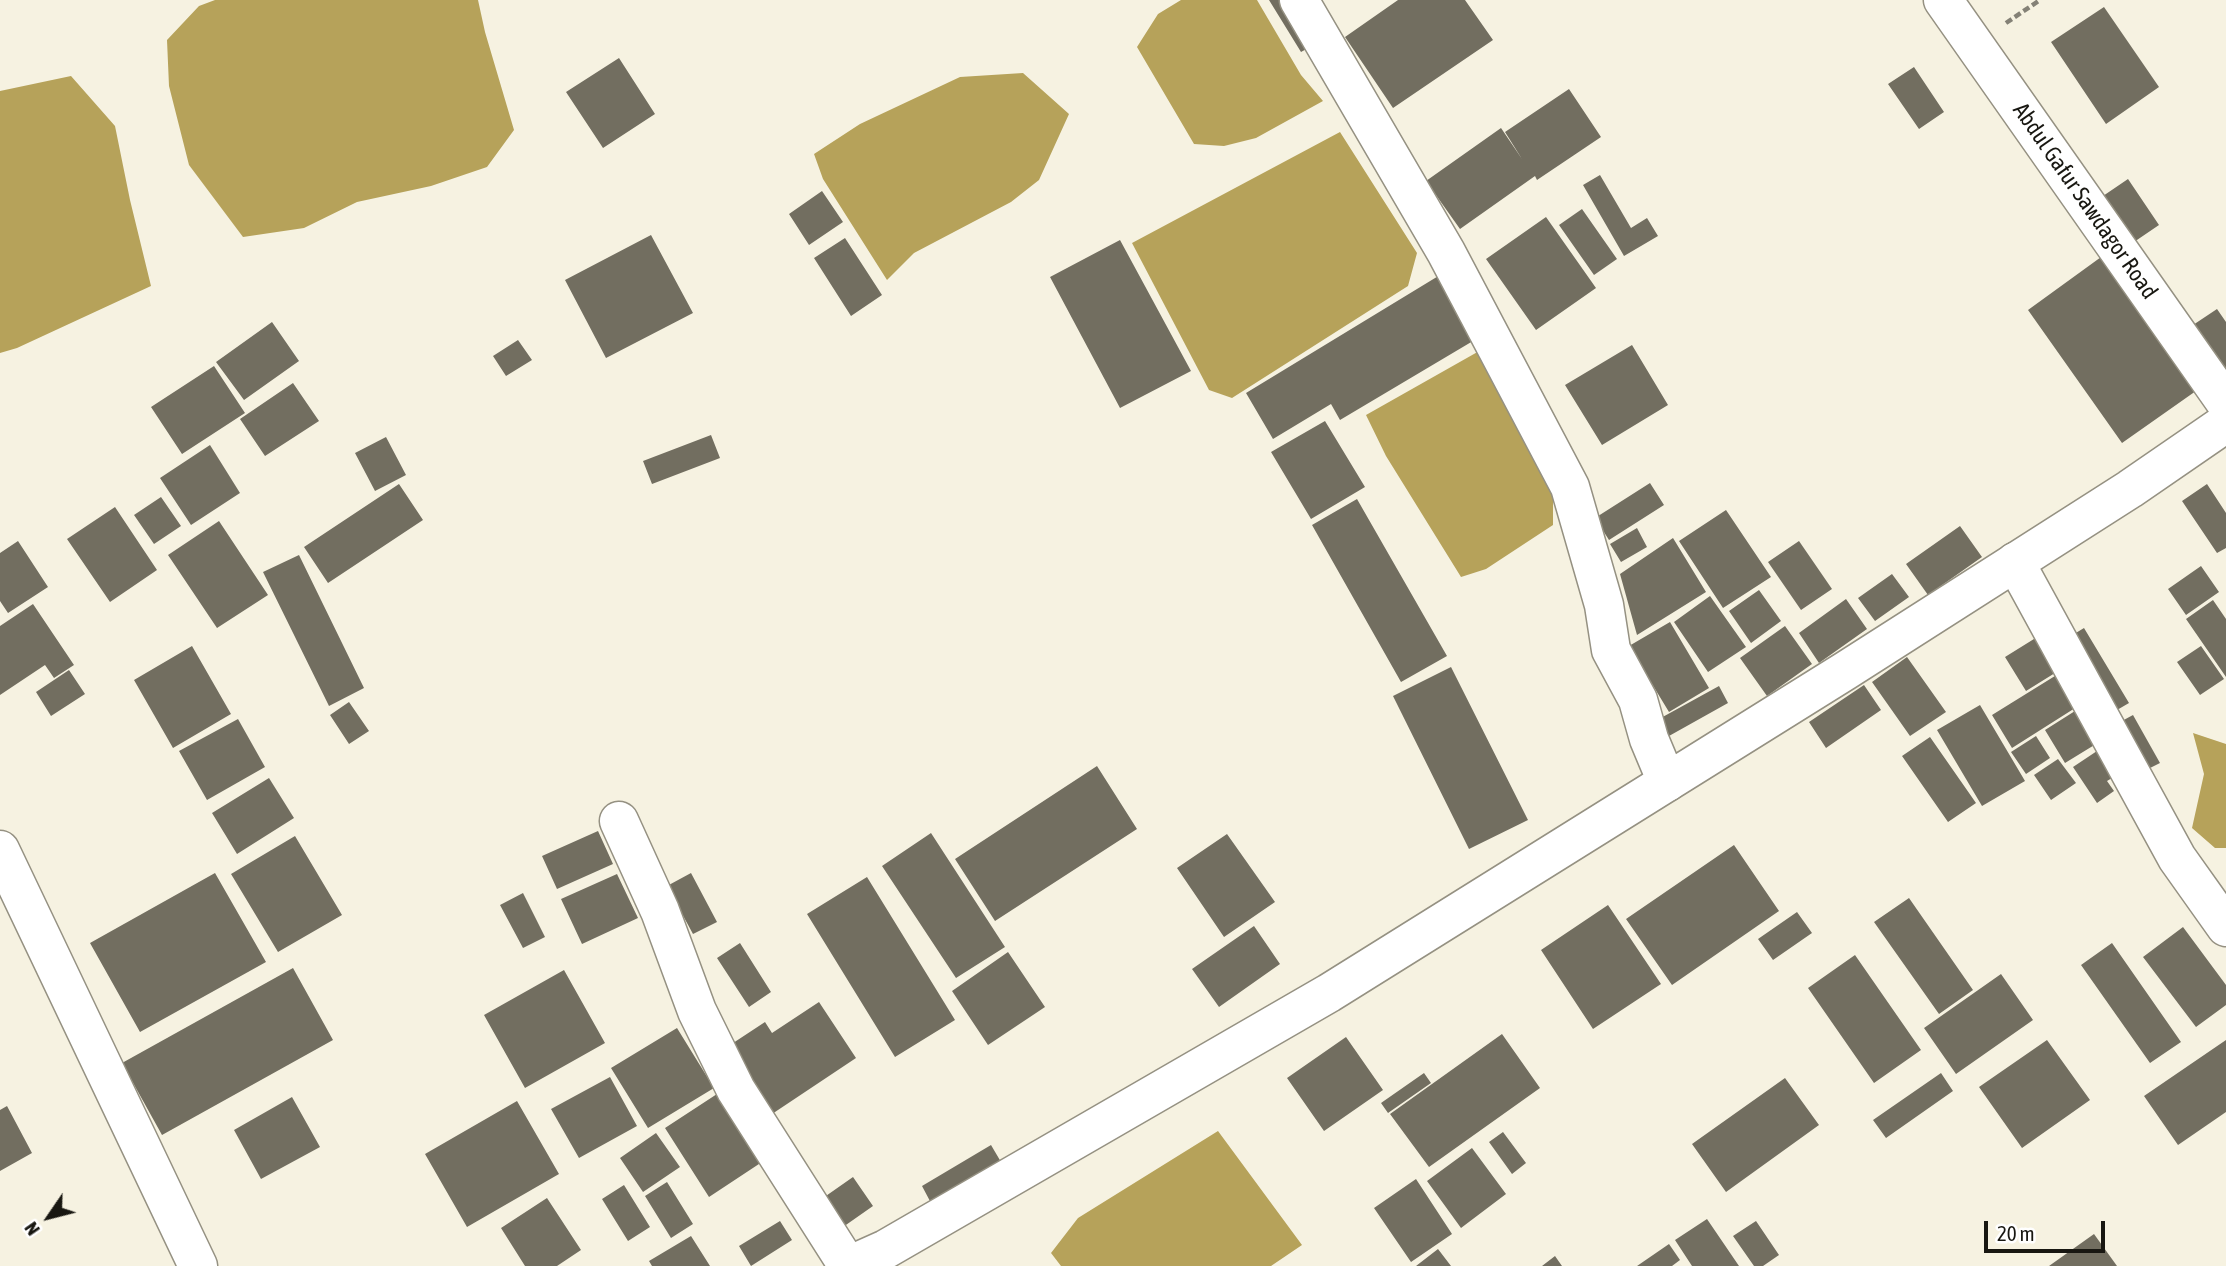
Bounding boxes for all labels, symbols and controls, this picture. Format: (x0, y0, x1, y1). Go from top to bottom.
street label: Abdul Gafur Sawdagor Road (2007, 98, 2163, 304)
north arrow (14, 1182, 84, 1252)
scale bar (1988, 1206, 2109, 1250)
text: N (20, 1218, 44, 1240)
text: 20 m (1997, 1221, 2035, 1245)

